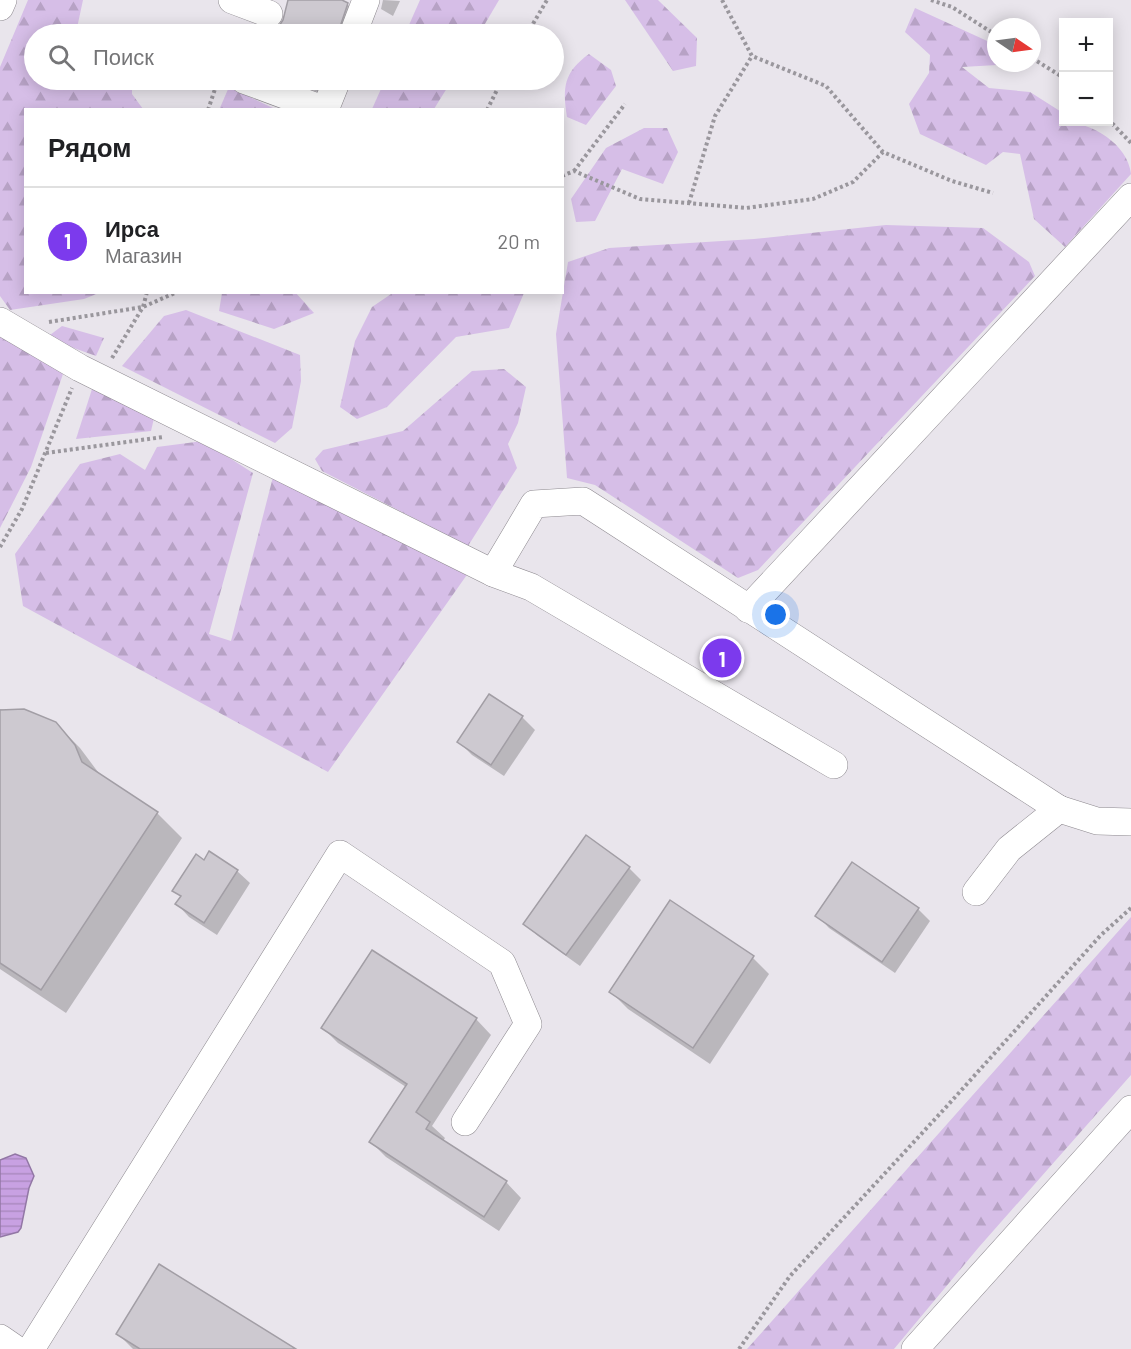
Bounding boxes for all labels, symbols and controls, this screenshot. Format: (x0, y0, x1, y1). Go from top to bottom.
north arrow (987, 18, 1041, 72)
map controls (1059, 18, 1113, 126)
button: + (1059, 18, 1113, 72)
search box (24, 24, 564, 90)
icon: search (45, 41, 78, 74)
text: Поиск (93, 43, 154, 69)
button: − (1059, 72, 1113, 126)
text: Рядом (48, 131, 131, 162)
text: Ирса (105, 215, 159, 241)
text: 1 (64, 229, 71, 253)
text: 20 m (497, 229, 540, 253)
text: Магазин (105, 243, 182, 267)
your location (761, 600, 790, 629)
pin: 1 (702, 636, 742, 680)

